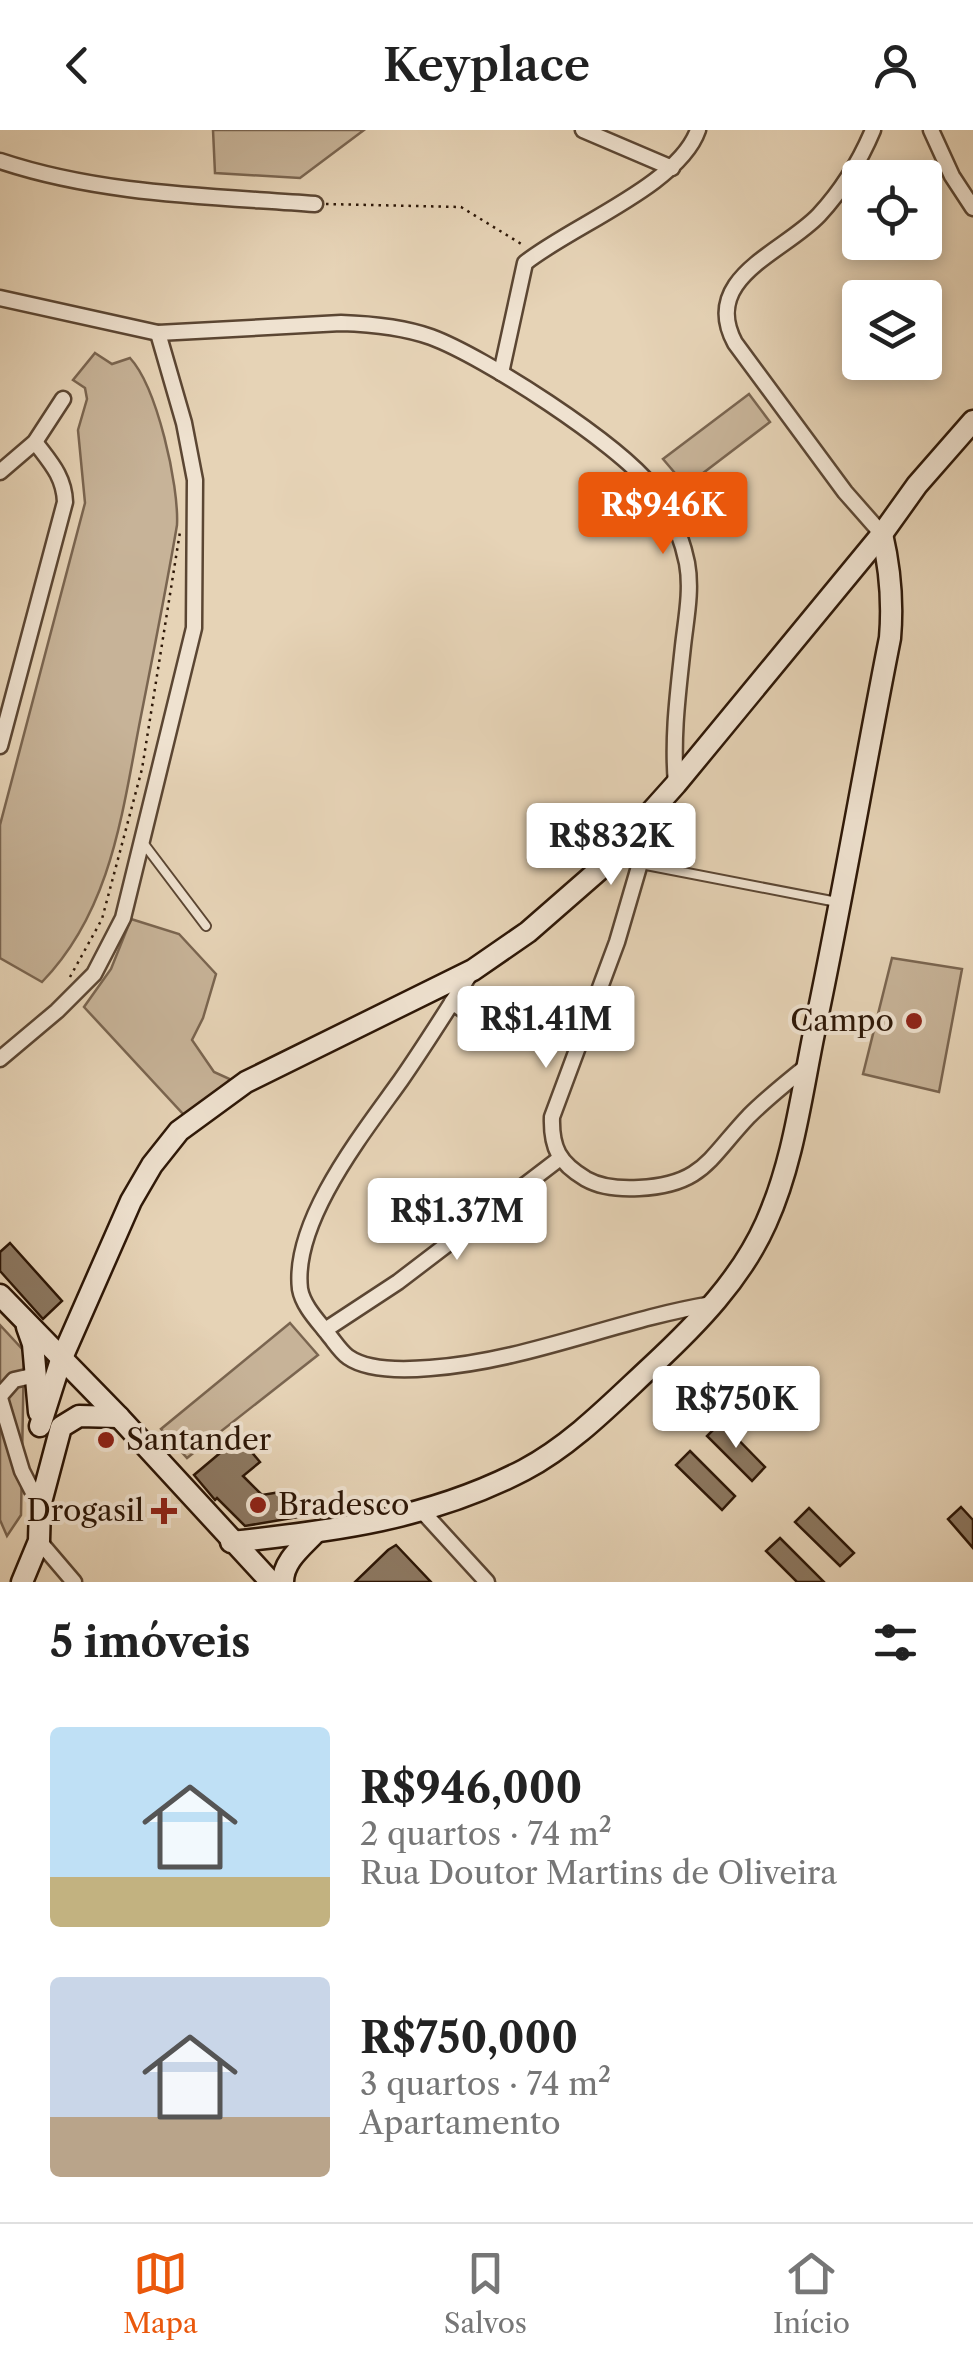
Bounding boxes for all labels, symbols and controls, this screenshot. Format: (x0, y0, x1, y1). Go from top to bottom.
text: Keyplace (383, 37, 590, 93)
icon: back (50, 38, 105, 93)
icon: person (868, 38, 923, 93)
map controls (842, 160, 942, 380)
button: locate (842, 160, 942, 260)
button: layers (842, 280, 942, 380)
pin: R$946K (582, 472, 744, 557)
text: R$946K (600, 485, 726, 524)
pin: R$832K (530, 803, 692, 888)
text: R$832K (549, 816, 673, 855)
pin: R$1.41M (454, 986, 638, 1071)
text: R$1.41M (479, 999, 613, 1038)
place label: Campo (790, 1002, 894, 1039)
marker: Campo (903, 1010, 925, 1032)
pin: R$1.37M (365, 1178, 549, 1263)
text: R$1.37M (390, 1191, 524, 1230)
pin: R$750K (655, 1366, 817, 1451)
text: R$750K (675, 1379, 797, 1418)
place label: Santander (126, 1421, 272, 1458)
marker: Santander (95, 1429, 117, 1451)
place label: Bradesco (278, 1486, 409, 1523)
place label: Drogasil (26, 1492, 144, 1529)
marker: Bradesco (247, 1494, 269, 1516)
marker: Drogasil (153, 1500, 175, 1522)
icon: filters (868, 1615, 923, 1670)
text: 5 imóveis (50, 1616, 251, 1668)
text: R$946,000 (360, 1762, 582, 1814)
icon: home (130, 1767, 250, 1887)
text: 2 quartos · 74 m² (360, 1814, 612, 1853)
text: Rua Doutor Martins de Oliveira (360, 1853, 837, 1892)
text: R$750,000 (360, 2012, 578, 2064)
icon: home (130, 2017, 250, 2137)
text: 3 quartos · 74 m² (360, 2064, 611, 2103)
text: Apartamento (360, 2103, 561, 2142)
tab: Mapa (123, 2246, 198, 2340)
tab: Salvos (444, 2246, 527, 2340)
tab: Início (773, 2246, 850, 2340)

